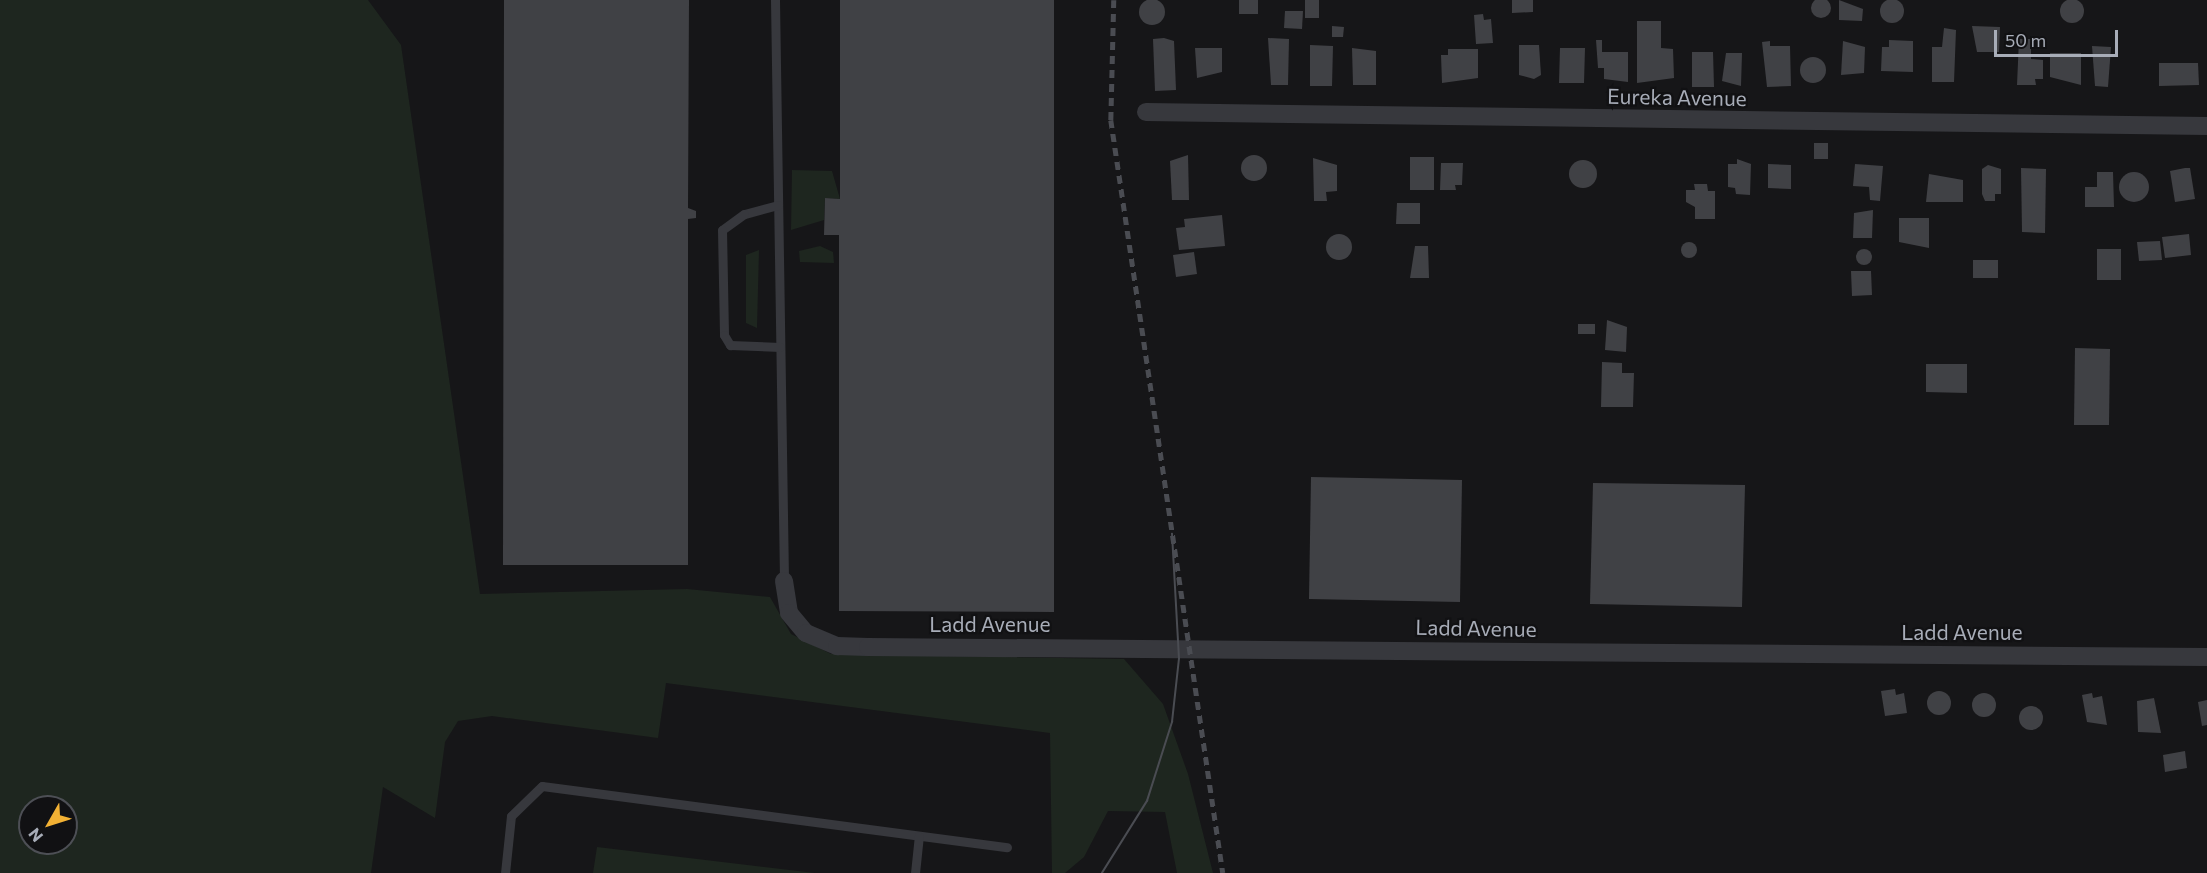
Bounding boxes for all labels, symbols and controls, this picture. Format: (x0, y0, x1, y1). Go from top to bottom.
scale bar (1997, 18, 2122, 56)
text: 50 m (2005, 29, 2046, 51)
street label: Eureka Avenue (1607, 83, 1747, 111)
street label: Ladd Avenue (929, 611, 1051, 637)
street label: Ladd Avenue (1415, 614, 1537, 642)
street label: Ladd Avenue (1901, 619, 2023, 645)
north arrow (18, 795, 78, 855)
text: N (24, 825, 46, 846)

